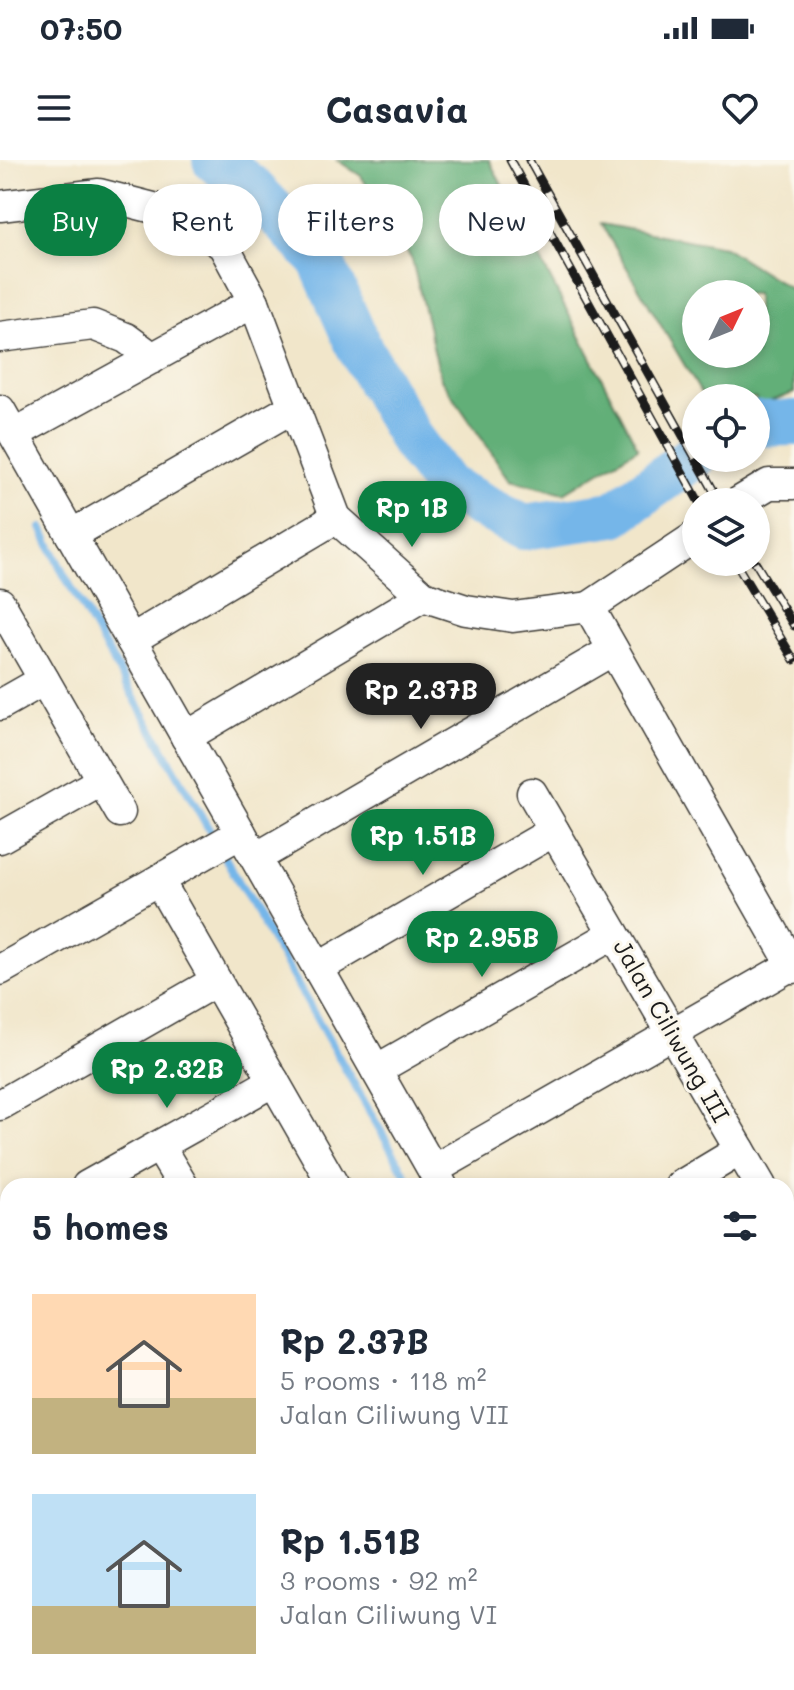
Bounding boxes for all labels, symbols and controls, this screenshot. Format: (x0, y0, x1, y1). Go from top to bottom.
text: 07:50 (40, 8, 122, 48)
text: Casavia (326, 85, 468, 132)
icon: menu (32, 86, 76, 130)
icon: heart (718, 86, 762, 130)
chip: Buy (24, 184, 127, 256)
chip: Rent (143, 184, 262, 256)
chip: Filters (278, 184, 423, 256)
chip: New (439, 184, 555, 256)
north arrow (682, 280, 770, 368)
map controls (682, 280, 770, 576)
button: locate (682, 384, 770, 472)
pin: Rp 1B (356, 481, 468, 549)
button: layers (682, 488, 770, 576)
text: Rp 1B (376, 490, 448, 524)
pin: Rp 2.37B (338, 663, 504, 731)
text: Rp 2.37B (364, 672, 478, 706)
pin: Rp 1.51B (340, 809, 506, 877)
text: Rp 1.51B (369, 818, 477, 852)
pin: Rp 2.95B (399, 911, 565, 979)
text: Rp 2.95B (425, 920, 539, 954)
street label: Jalan Ciliwung III (607, 933, 737, 1127)
pin: Rp 2.32B (84, 1042, 250, 1110)
text: Rp 2.32B (110, 1051, 224, 1085)
text: 5 homes (32, 1204, 169, 1249)
icon: filters (718, 1204, 762, 1248)
text: Rp 2.37B (280, 1318, 429, 1363)
icon: home (96, 1326, 192, 1422)
text: 5 rooms · 118 m² (280, 1363, 487, 1397)
text: Jalan Ciliwung VII (280, 1397, 509, 1431)
text: Rp 1.51B (280, 1518, 421, 1563)
icon: home (96, 1526, 192, 1622)
text: 3 rooms · 92 m² (280, 1563, 478, 1597)
text: Jalan Ciliwung VI (280, 1597, 497, 1631)

